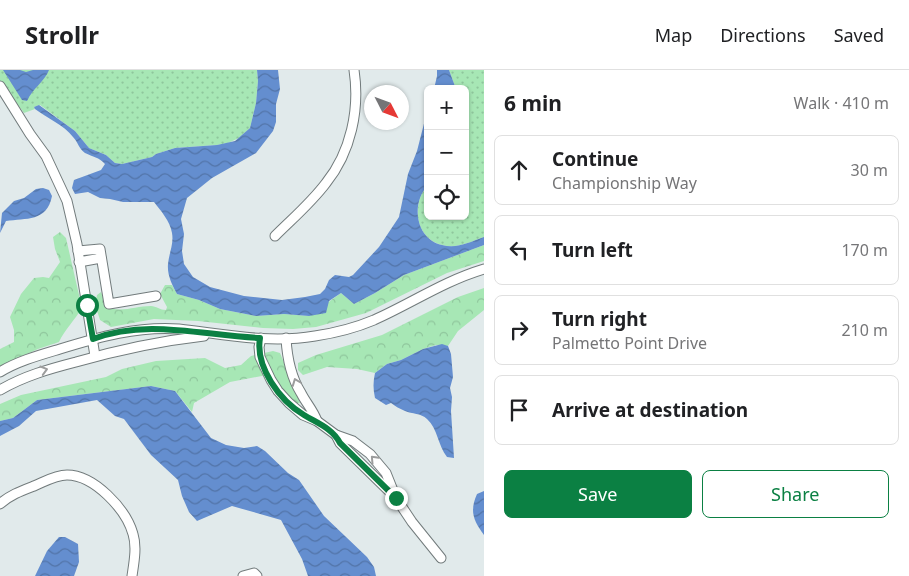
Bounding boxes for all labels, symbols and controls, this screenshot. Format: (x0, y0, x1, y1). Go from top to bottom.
text: Strollr (25, 18, 99, 51)
text: Map (655, 23, 692, 47)
text: Directions (720, 23, 806, 47)
text: Saved (834, 23, 884, 47)
north arrow (364, 85, 409, 130)
map controls (424, 85, 469, 220)
button: + (424, 85, 469, 130)
text: 6 min (504, 89, 562, 117)
text: Walk · 410 m (794, 92, 889, 114)
button: − (424, 130, 469, 175)
text: Continue (552, 146, 638, 172)
icon: ahead (505, 156, 533, 184)
text: 30 m (851, 159, 888, 181)
text: Championship Way (552, 172, 697, 194)
button: locate (424, 175, 469, 220)
icon: left (505, 236, 533, 264)
text: Turn left (552, 237, 633, 263)
text: 170 m (841, 239, 888, 261)
route start (76, 294, 99, 317)
text: Turn right (552, 306, 647, 332)
icon: right (505, 316, 533, 344)
text: 210 m (841, 319, 888, 341)
text: Palmetto Point Drive (552, 332, 707, 354)
one-way arrow (40, 366, 48, 376)
one-way arrow (292, 378, 302, 387)
icon: arrive (505, 396, 533, 424)
text: Arrive at destination (552, 397, 748, 423)
one-way arrow (371, 456, 380, 465)
button: Save (504, 470, 692, 518)
button: Share (702, 470, 889, 518)
route end (385, 487, 408, 510)

